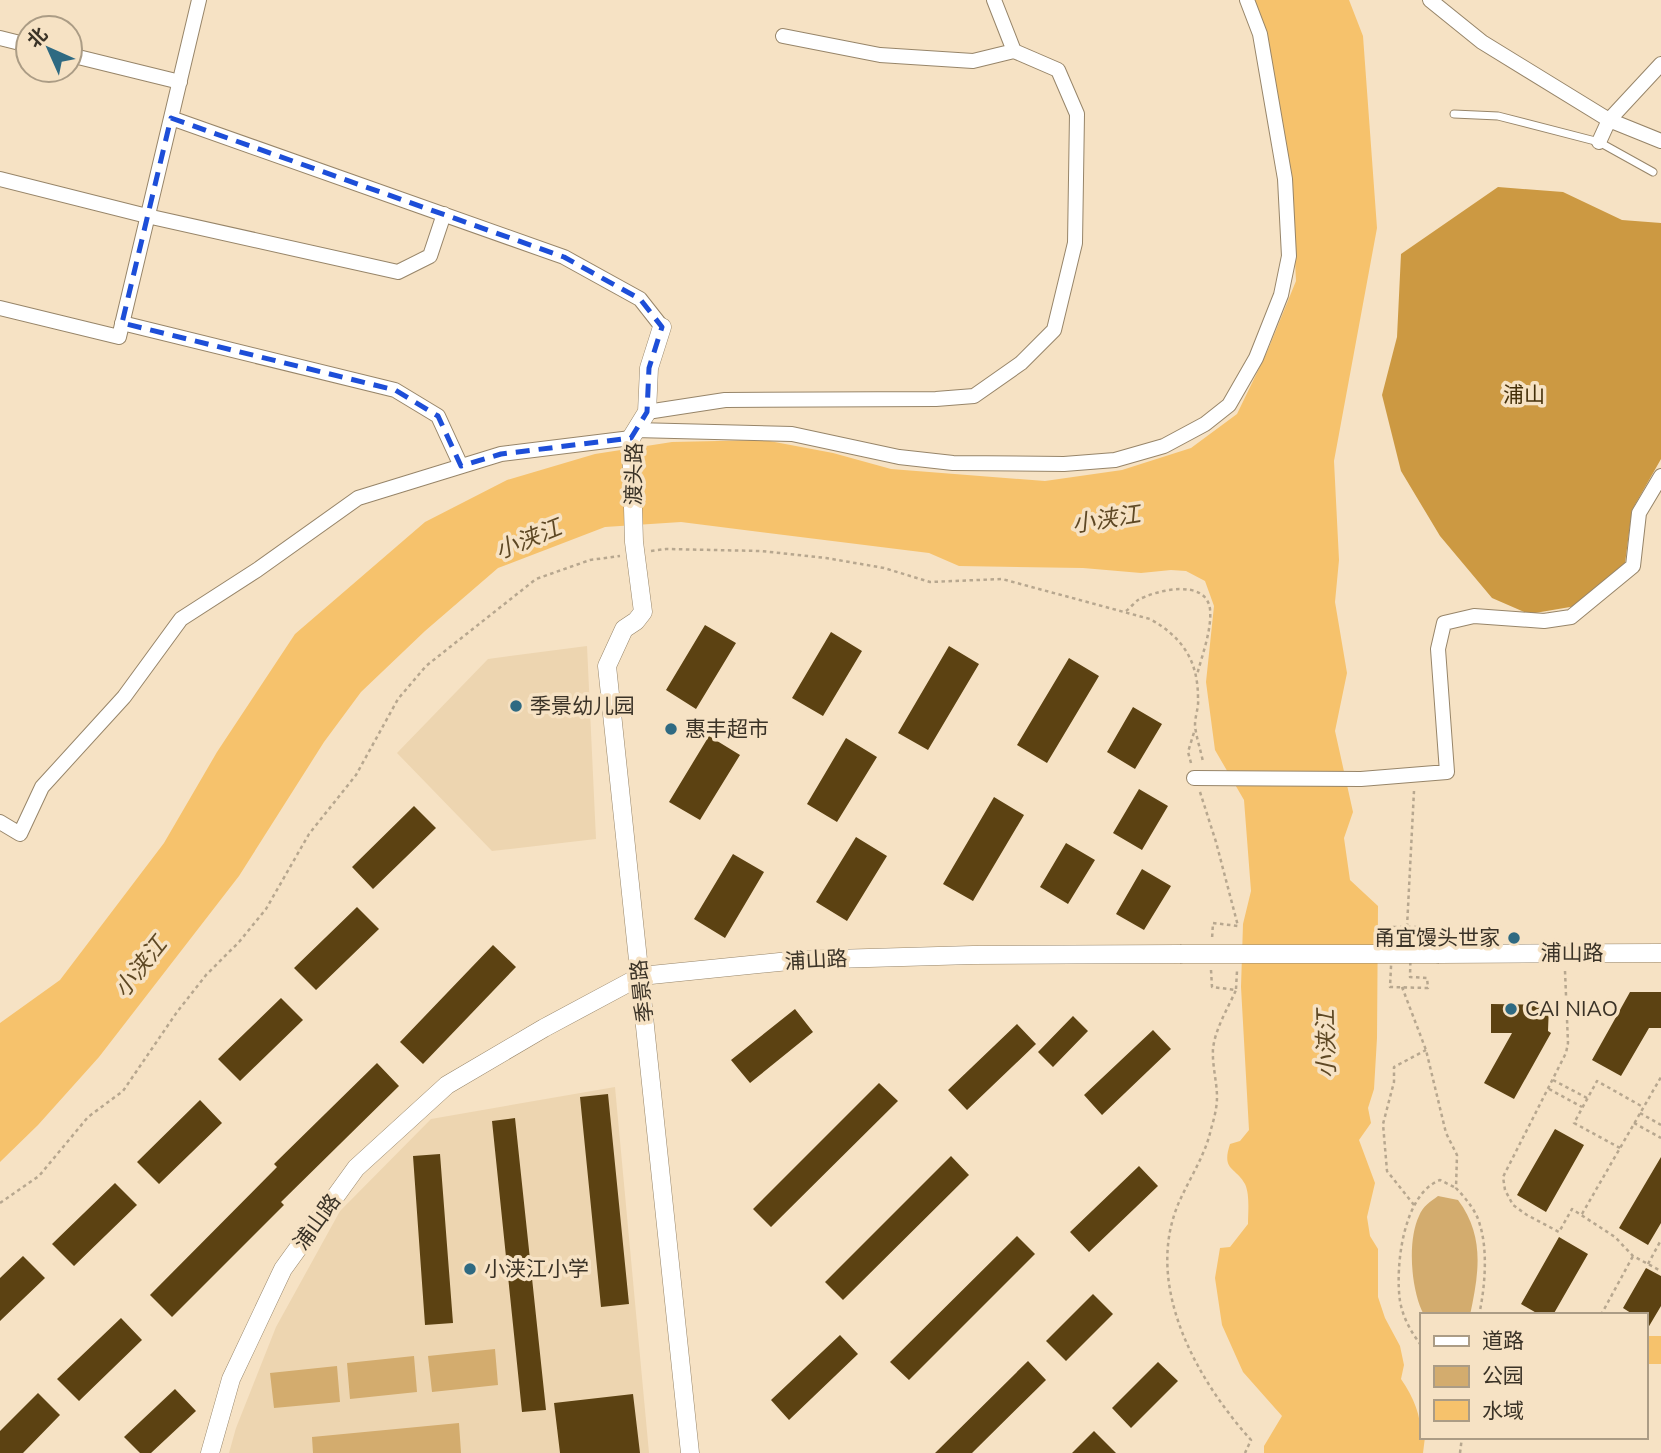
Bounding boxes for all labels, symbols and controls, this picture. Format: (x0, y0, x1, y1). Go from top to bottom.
north arrow (14, 14, 84, 84)
text: 北 (22, 22, 52, 52)
park label: 浦山 (1503, 381, 1545, 407)
street label: 渡头路 (619, 442, 647, 506)
water label: 小浃江 (1070, 498, 1145, 538)
water label: 小浃江 (490, 511, 568, 565)
place label: 季景幼儿园 (530, 692, 635, 718)
marker: 季景幼儿园 (508, 698, 524, 714)
place label: 惠丰超市 (685, 715, 769, 741)
marker: 惠丰超市 (663, 721, 679, 737)
place label: 甬宜馒头世家 (1374, 924, 1500, 950)
water label: 小浃江 (107, 928, 174, 1003)
marker: 甬宜馒头世家 (1506, 930, 1522, 946)
street label: 浦山路 (1541, 939, 1604, 965)
street label: 浦山路 (784, 944, 848, 974)
street label: 季景路 (625, 958, 657, 1024)
place label: CAI NIAO (1525, 995, 1618, 1021)
marker: CAI NIAO (1503, 1001, 1519, 1017)
water label: 小浃江 (1310, 1006, 1341, 1079)
street label: 浦山路 (287, 1188, 345, 1255)
place label: 小浃江小学 (484, 1255, 589, 1281)
marker: 小浃江小学 (462, 1261, 478, 1277)
legend (1420, 1313, 1647, 1439)
text: 道路 (1482, 1327, 1524, 1353)
text: 公园 (1482, 1362, 1524, 1388)
text: 水域 (1482, 1397, 1524, 1423)

